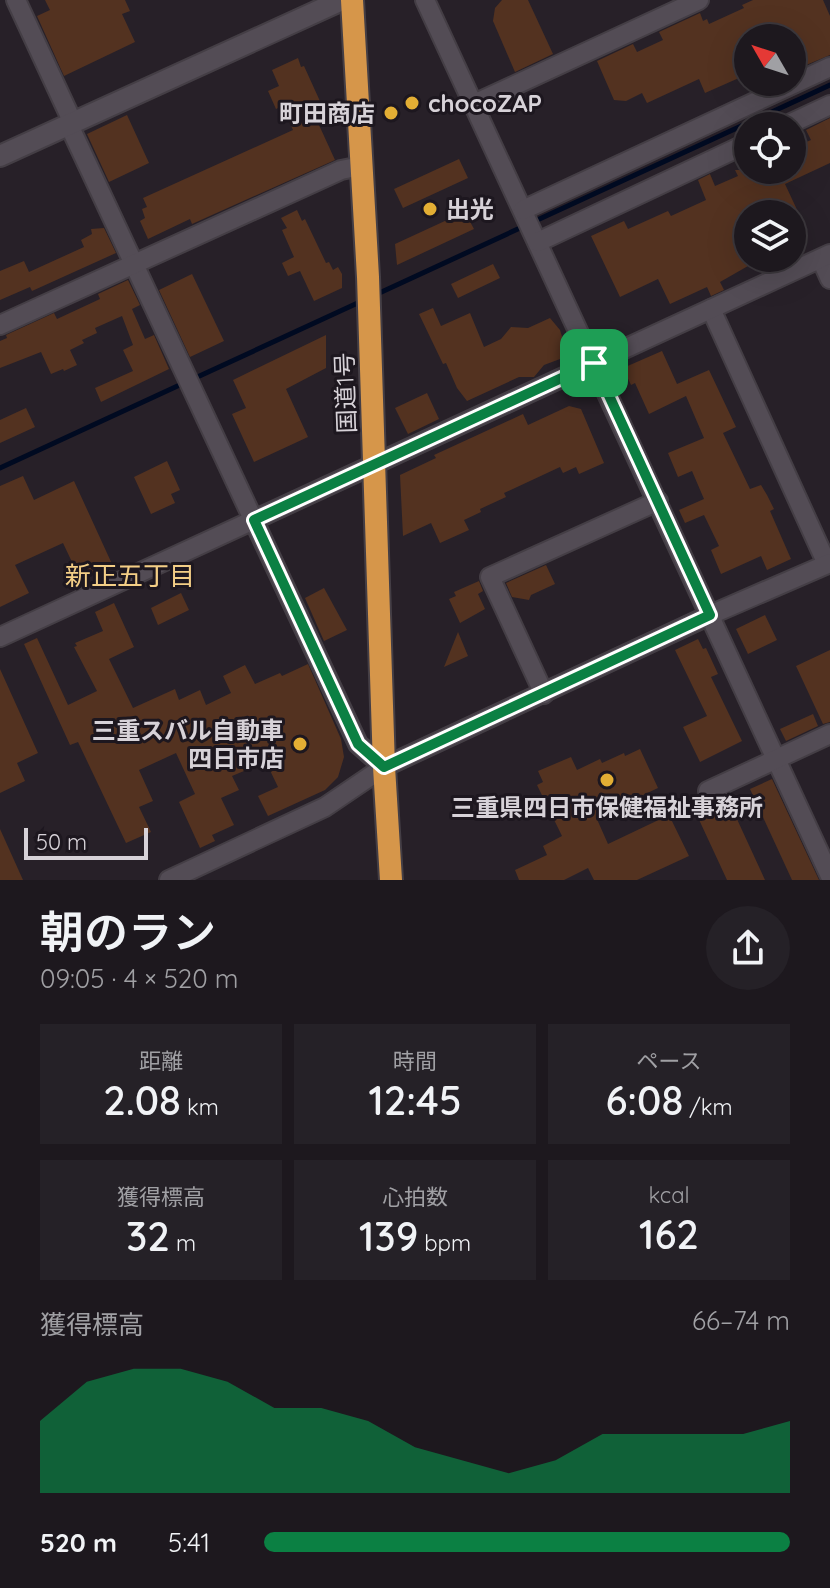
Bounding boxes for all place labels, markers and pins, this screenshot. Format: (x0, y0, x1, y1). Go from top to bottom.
place label: chocoZAP (428, 88, 542, 118)
marker: chocoZAP (403, 94, 421, 112)
place label: 町田商店 (279, 98, 375, 128)
marker: 町田商店 (382, 104, 400, 122)
place label: 出光 (446, 194, 494, 224)
marker: 出光 (421, 200, 439, 218)
pin (560, 329, 628, 397)
place label: 三重スバル自動車 四日市店 (92, 715, 284, 773)
marker: 三重スバル自動車 四日市店 (291, 735, 309, 753)
marker: 三重県四日市保健福祉事務所 (598, 771, 616, 789)
place label: 三重県四日市保健福祉事務所 (451, 792, 763, 822)

